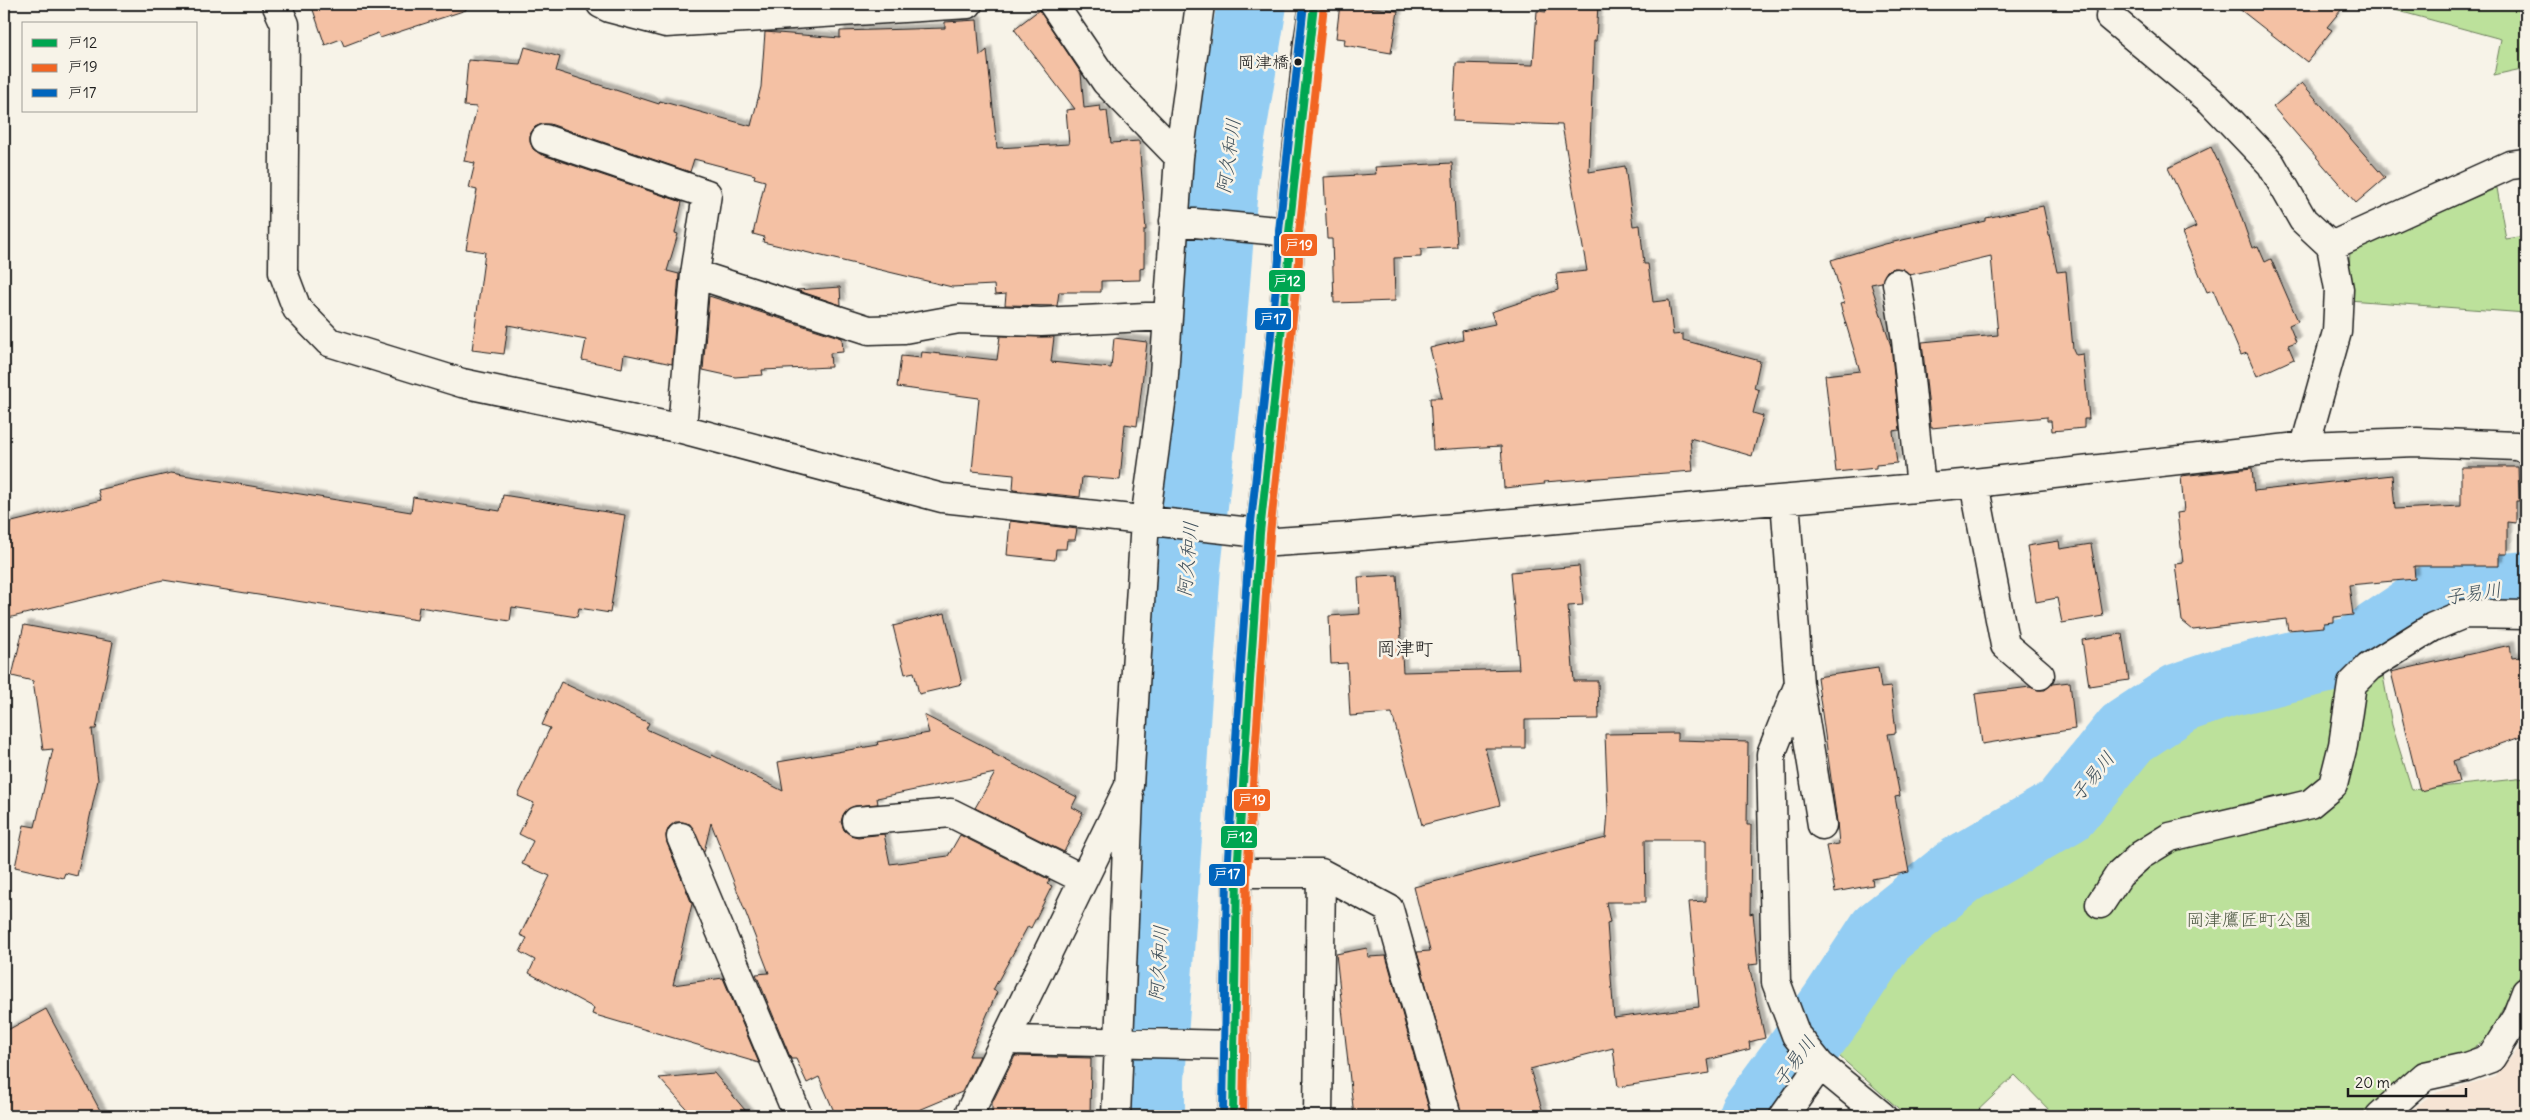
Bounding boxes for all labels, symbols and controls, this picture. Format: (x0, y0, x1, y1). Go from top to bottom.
legend (22, 22, 198, 112)
text: 戸12 (68, 33, 97, 52)
place label: 岡津橋 (1238, 51, 1289, 73)
text: 戸19 (68, 57, 98, 76)
marker: 岡津橋 (1293, 57, 1303, 67)
text: 戸17 (68, 83, 96, 102)
water label: 阿久和川 (1211, 117, 1245, 195)
line badge: 戸19 (1280, 233, 1318, 257)
text: 戸19 (1285, 236, 1313, 254)
line badge: 戸12 (1268, 269, 1306, 293)
text: 戸12 (1273, 272, 1301, 290)
line badge: 戸17 (1254, 307, 1292, 331)
text: 戸17 (1260, 310, 1286, 328)
water label: 阿久和川 (1172, 520, 1202, 598)
water label: 子易川 (2443, 577, 2503, 609)
district label: 岡津町 (1376, 636, 1434, 660)
water label: 子易川 (2065, 746, 2119, 806)
line badge: 戸19 (1233, 788, 1271, 812)
text: 戸19 (1238, 791, 1266, 809)
line badge: 戸12 (1220, 825, 1258, 849)
text: 戸12 (1225, 828, 1253, 846)
line badge: 戸17 (1208, 863, 1246, 887)
text: 戸17 (1214, 865, 1240, 883)
park label: 岡津鷹匠町公園 (2186, 908, 2312, 931)
water label: 阿久和川 (1143, 924, 1173, 1002)
water label: 子易川 (1768, 1031, 1820, 1091)
scale bar (2348, 1065, 2465, 1097)
text: 20 m (2355, 1073, 2390, 1092)

